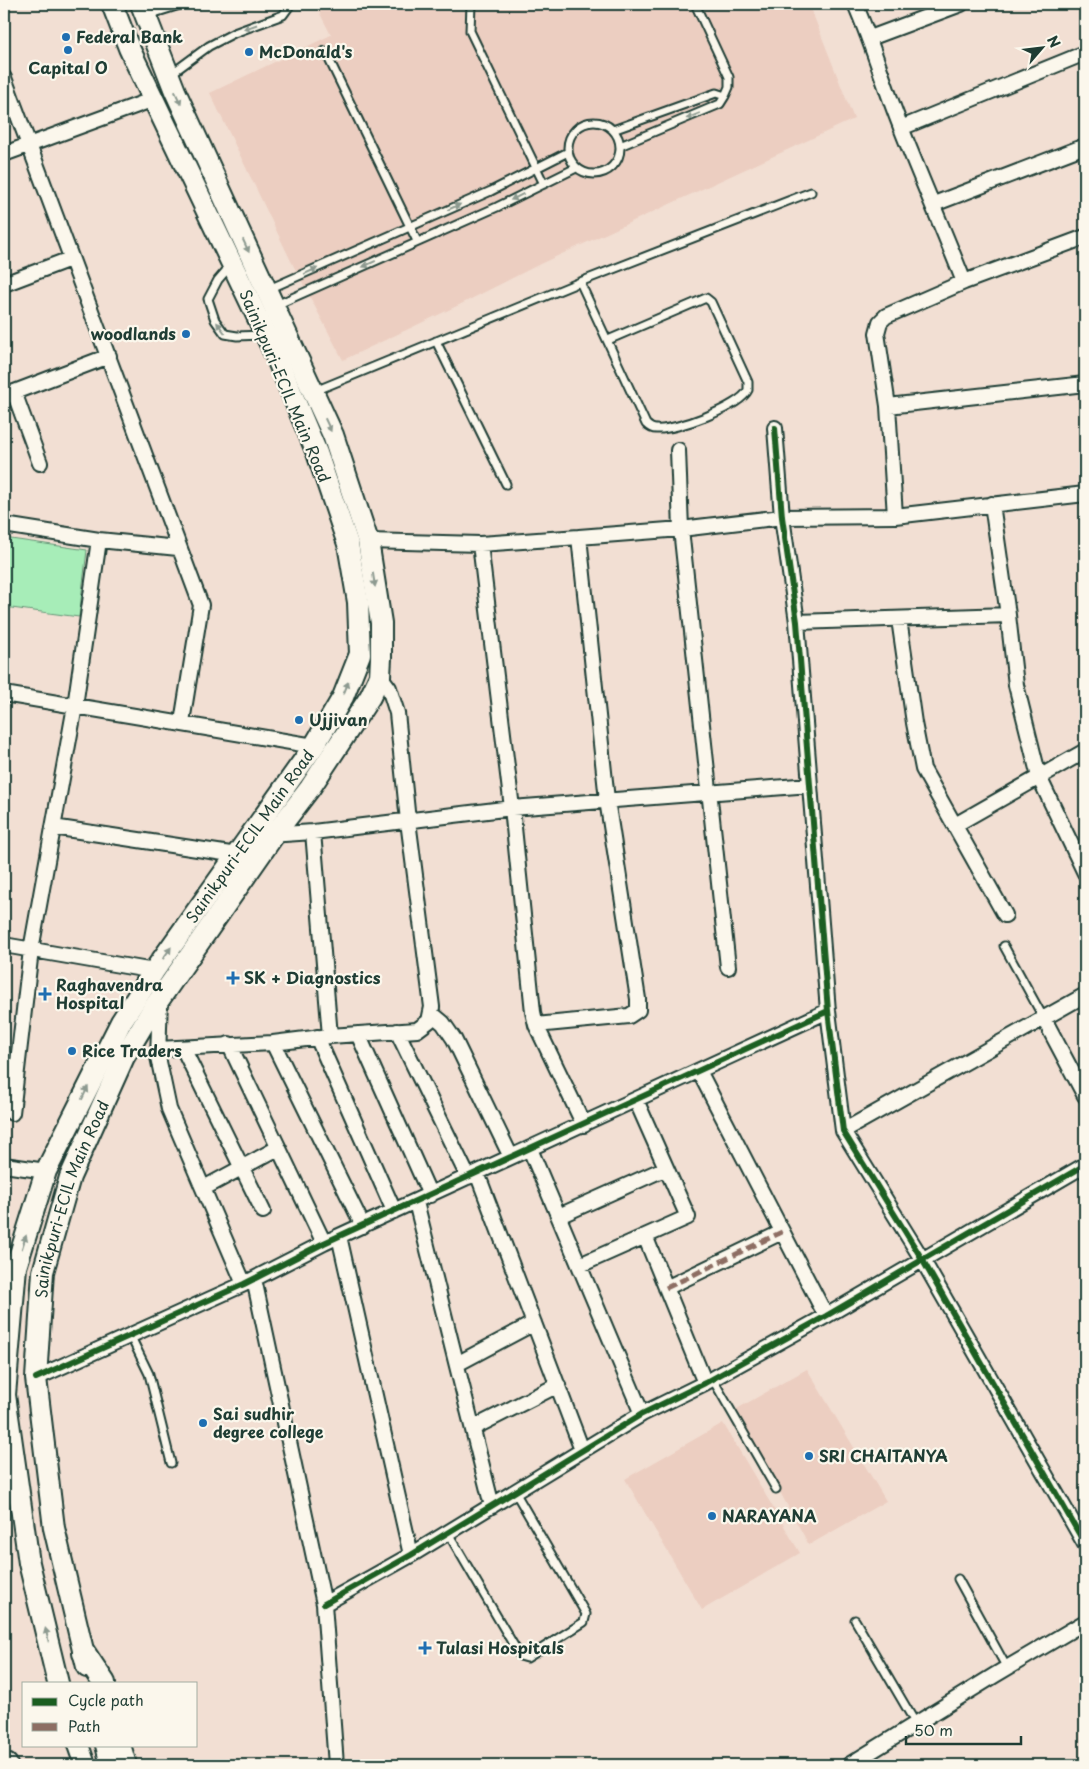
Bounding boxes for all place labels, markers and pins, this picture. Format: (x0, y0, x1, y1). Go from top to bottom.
place label: Federal Bank (76, 24, 183, 48)
marker: Federal Bank (60, 31, 72, 43)
place label: McDonald's (259, 39, 353, 63)
marker: Capital O (62, 44, 74, 56)
marker: McDonald's (243, 46, 255, 58)
place label: Capital O (28, 55, 108, 79)
place label: woodlands (90, 321, 176, 345)
marker: woodlands (180, 328, 192, 340)
place label: Ujjivan (309, 707, 368, 731)
marker: Ujjivan (293, 714, 305, 726)
place label: SK + Diagnostics (244, 965, 381, 989)
marker: SK + Diagnostics (226, 971, 240, 985)
place label: Raghavendra Hospital (56, 972, 163, 1014)
marker: Raghavendra Hospital (38, 987, 52, 1001)
place label: Rice Traders (82, 1038, 182, 1062)
marker: Rice Traders (66, 1045, 78, 1057)
place label: Sai sudhir degree college (213, 1401, 324, 1443)
marker: Sai sudhir degree college (197, 1417, 209, 1429)
place label: SRI CHAITANYA (819, 1443, 948, 1467)
marker: SRI CHAITANYA (803, 1450, 815, 1462)
place label: NARAYANA (722, 1503, 817, 1527)
marker: NARAYANA (706, 1510, 718, 1522)
place label: Tulasi Hospitals (436, 1635, 564, 1659)
marker: Tulasi Hospitals (418, 1641, 432, 1655)

